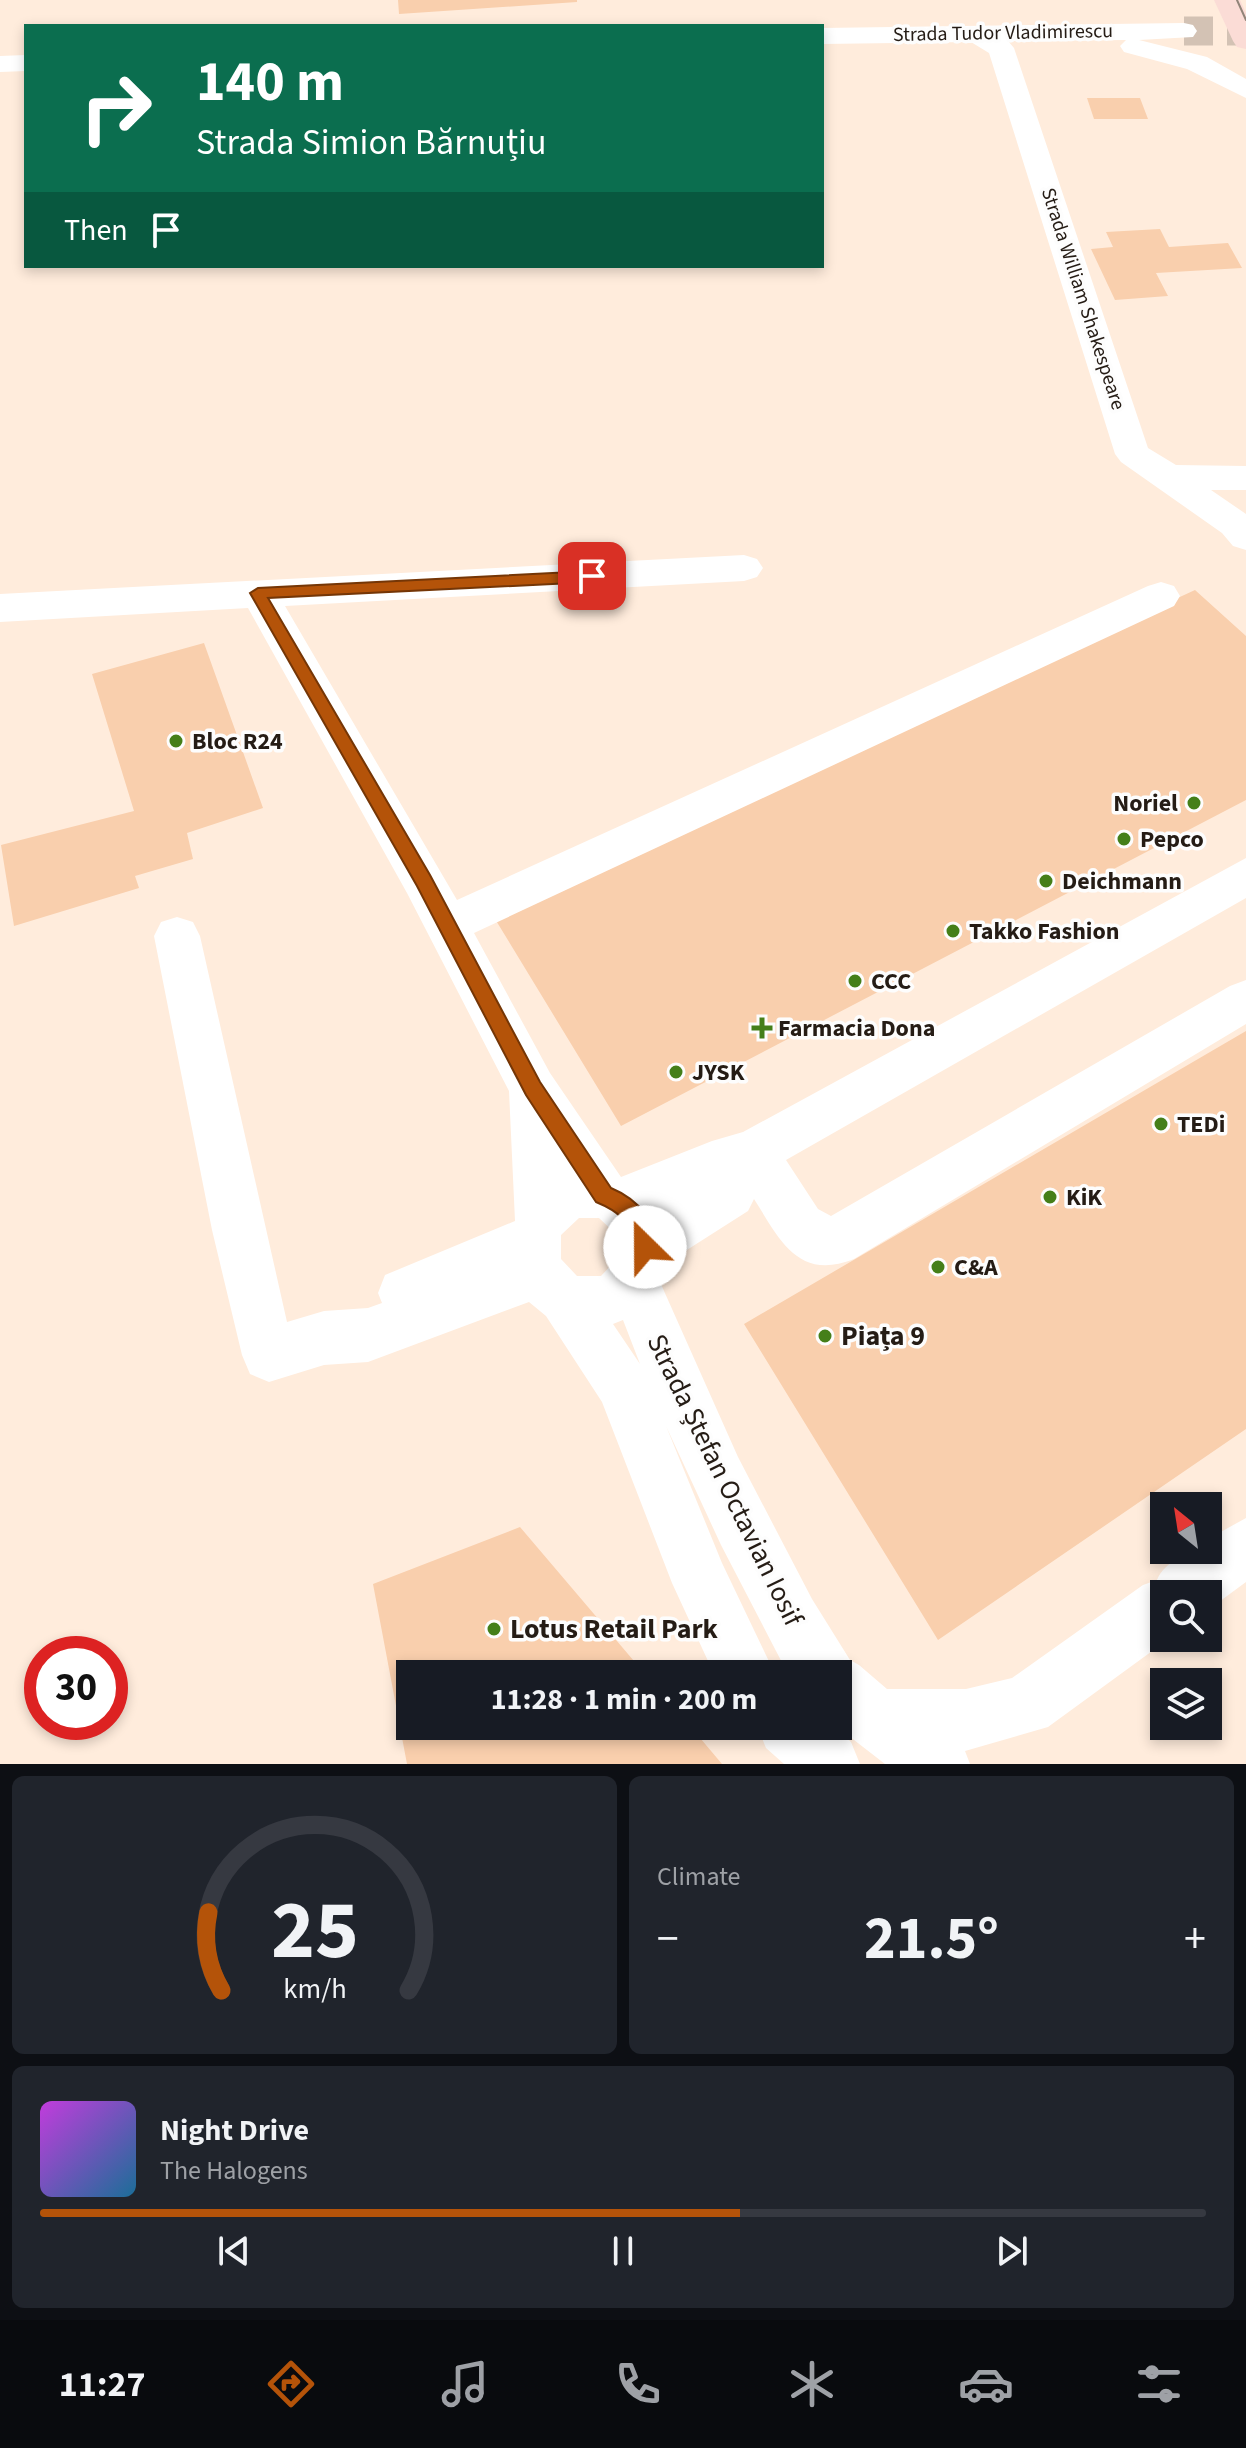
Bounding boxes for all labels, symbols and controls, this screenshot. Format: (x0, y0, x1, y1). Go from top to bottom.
street label: Strada Tudor Vladimirescu (893, 17, 1113, 49)
text: 140 m (196, 43, 344, 122)
icon: right (64, 56, 168, 160)
text: Strada Simion Bărnuțiu (196, 117, 547, 168)
street label: Strada William Shakespeare (1034, 184, 1132, 414)
icon: arrive (144, 208, 188, 252)
text: Then (64, 209, 128, 252)
pin (558, 542, 626, 610)
icon: arrive (570, 554, 614, 598)
place label: Bloc R24 (192, 724, 283, 759)
marker: Bloc R24 (167, 732, 185, 750)
place label: Noriel (1113, 786, 1178, 821)
marker: Noriel (1185, 794, 1203, 812)
place label: Pepco (1140, 822, 1204, 857)
marker: Pepco (1115, 830, 1133, 848)
place label: Deichmann (1062, 864, 1182, 899)
marker: Deichmann (1037, 872, 1055, 890)
place label: Takko Fashion (969, 914, 1120, 949)
marker: Takko Fashion (944, 922, 962, 940)
place label: CCC (871, 964, 911, 999)
marker: CCC (846, 972, 864, 990)
place label: Farmacia Dona (778, 1011, 935, 1046)
marker: Farmacia Dona (753, 1019, 771, 1037)
place label: JYSK (692, 1055, 745, 1090)
marker: JYSK (667, 1063, 685, 1081)
place label: TEDi (1177, 1107, 1225, 1142)
marker: TEDi (1152, 1115, 1170, 1133)
place label: KiK (1066, 1180, 1102, 1215)
marker: KiK (1041, 1188, 1059, 1206)
position arrow (603, 1205, 687, 1289)
place label: C&A (954, 1250, 998, 1285)
marker: C&A (929, 1258, 947, 1276)
place label: Piața 9 (841, 1316, 925, 1356)
street label: Strada Ștefan Octavian Iosif (637, 1327, 814, 1633)
marker: Piața 9 (816, 1327, 834, 1345)
north arrow (1150, 1492, 1222, 1564)
map controls (1150, 1492, 1222, 1740)
button: search (1150, 1580, 1222, 1652)
place label: Lotus Retail Park (510, 1609, 719, 1649)
marker: Lotus Retail Park (485, 1620, 503, 1638)
speed limit sign: 30 (24, 1636, 128, 1740)
button: layers (1150, 1668, 1222, 1740)
text: 11:28 · 1 min · 200 m (491, 1678, 757, 1721)
text: Climate (657, 1858, 741, 1895)
text: 25 (271, 1872, 358, 1990)
text: 21.5° (864, 1897, 999, 1982)
text: − (657, 1908, 679, 1971)
text: + (1184, 1908, 1206, 1971)
text: km/h (283, 1969, 346, 2009)
text: Night Drive (160, 2109, 309, 2152)
text: The Halogens (160, 2152, 308, 2189)
icon: previous (212, 2229, 256, 2273)
icon: pause (601, 2229, 645, 2273)
icon: next (990, 2229, 1034, 2273)
icon: directions (263, 2356, 319, 2412)
icon: music (437, 2356, 493, 2412)
icon: phone (610, 2356, 666, 2412)
icon: climate (784, 2356, 840, 2412)
icon: car (958, 2356, 1014, 2412)
icon: filters (1131, 2356, 1187, 2412)
text: 11:27 (59, 2359, 146, 2410)

